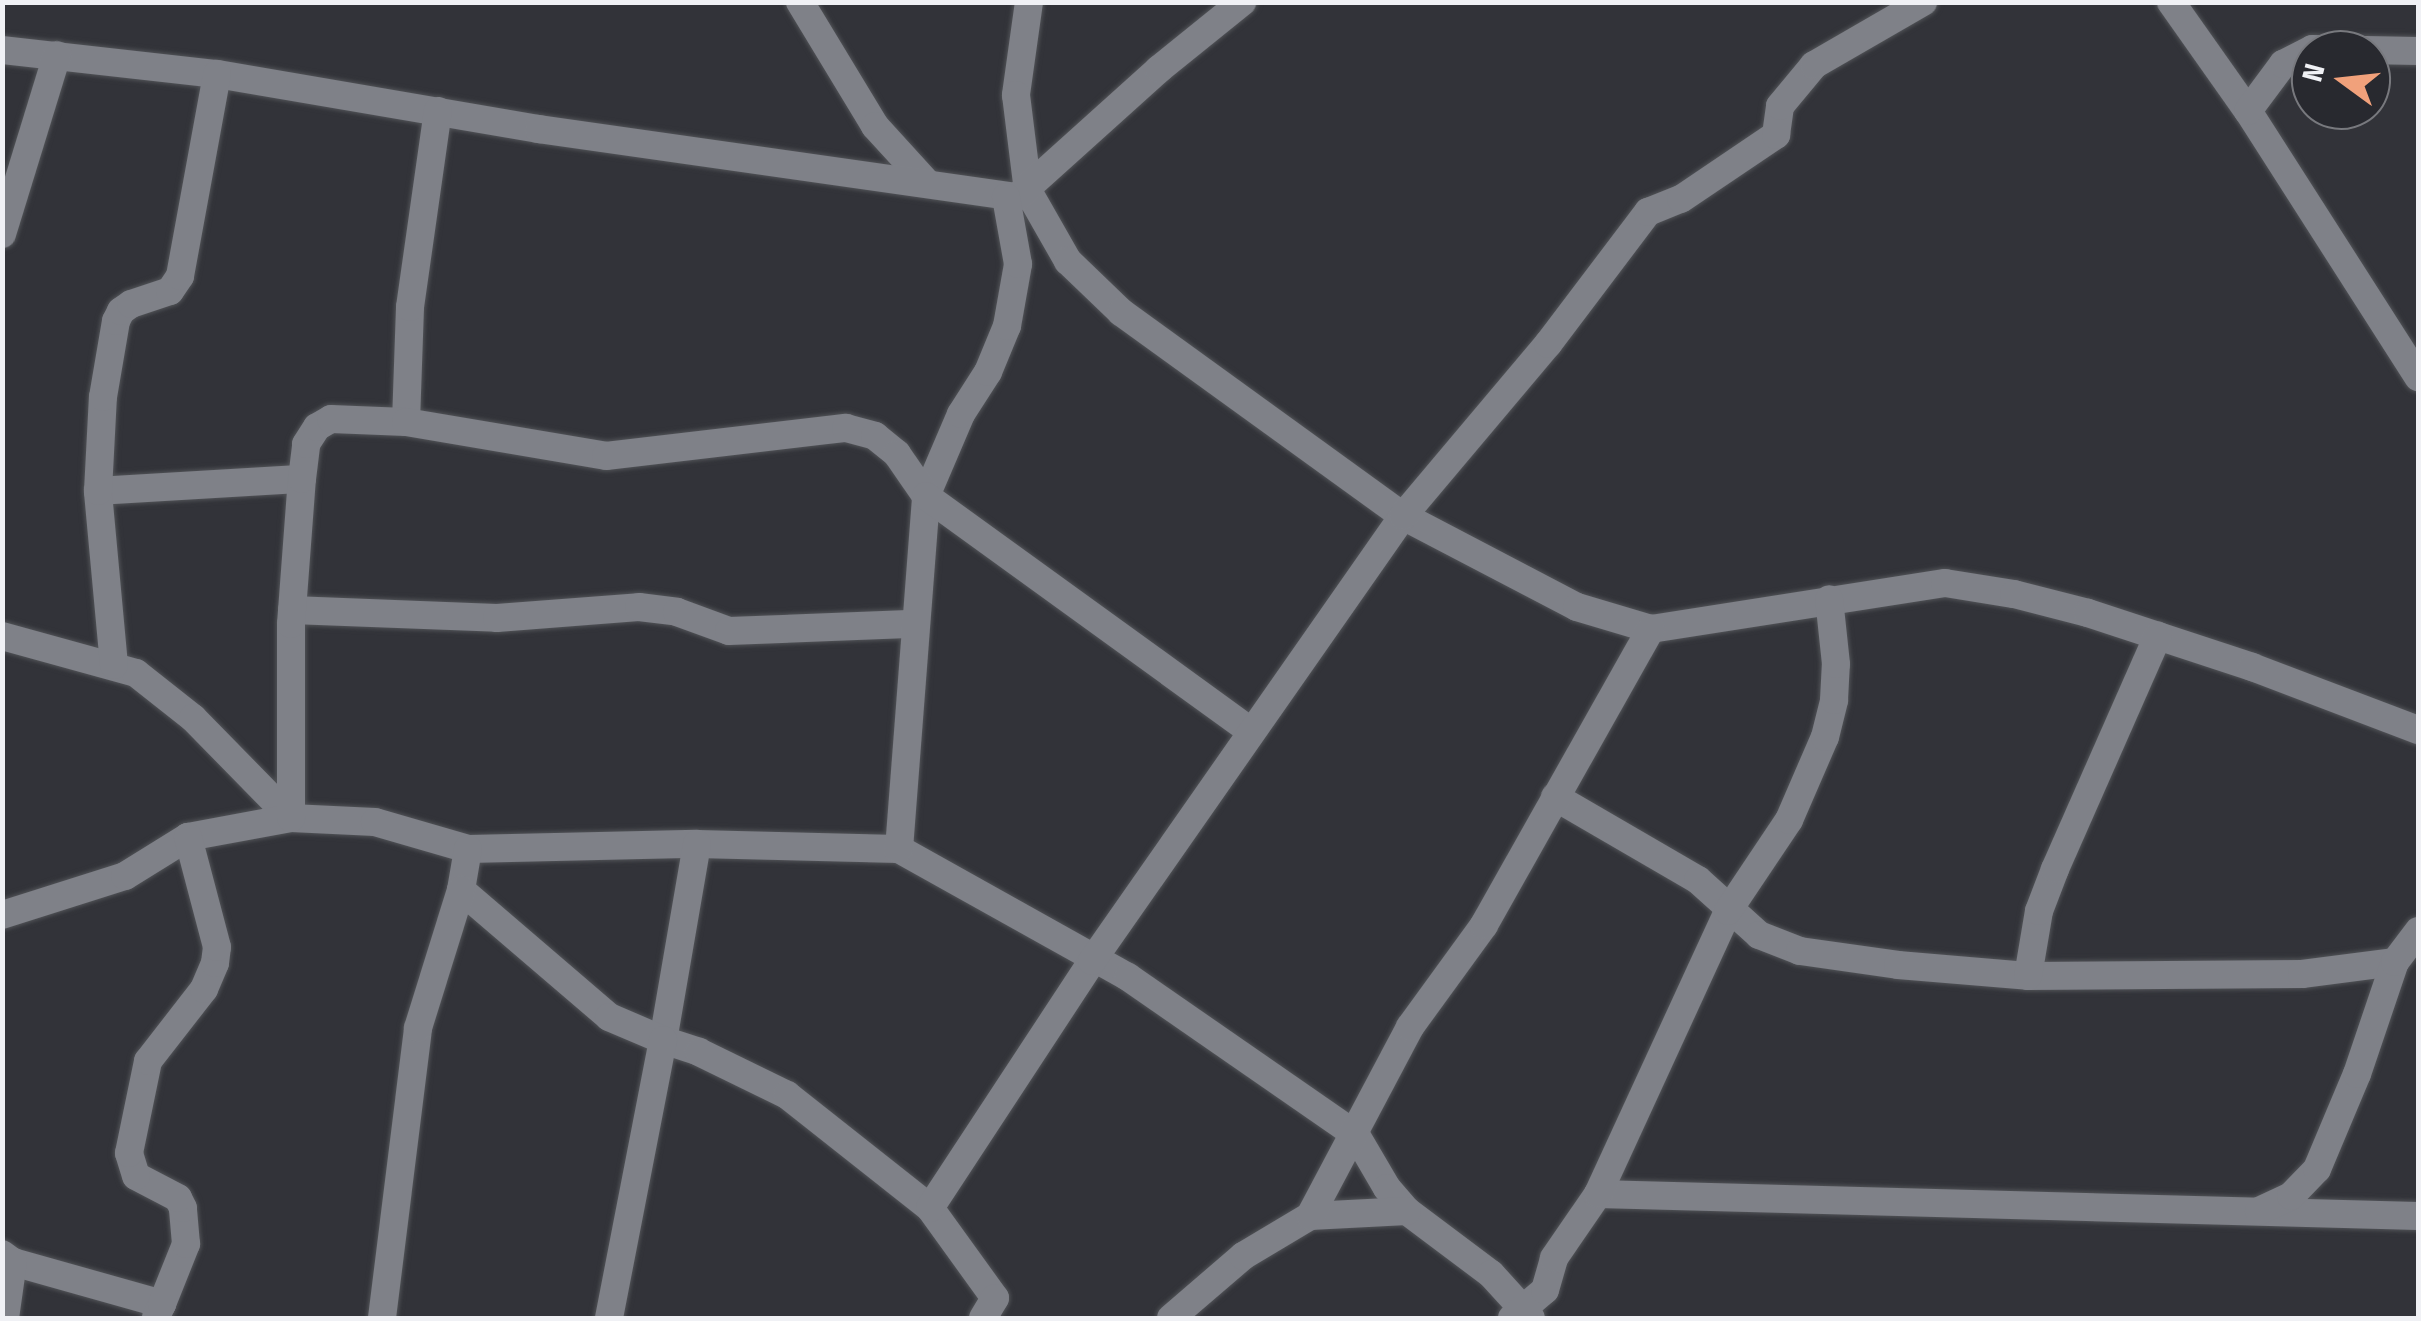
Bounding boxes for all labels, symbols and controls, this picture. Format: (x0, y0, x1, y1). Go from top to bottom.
north arrow (2291, 30, 2391, 130)
text: N (2295, 60, 2332, 85)

